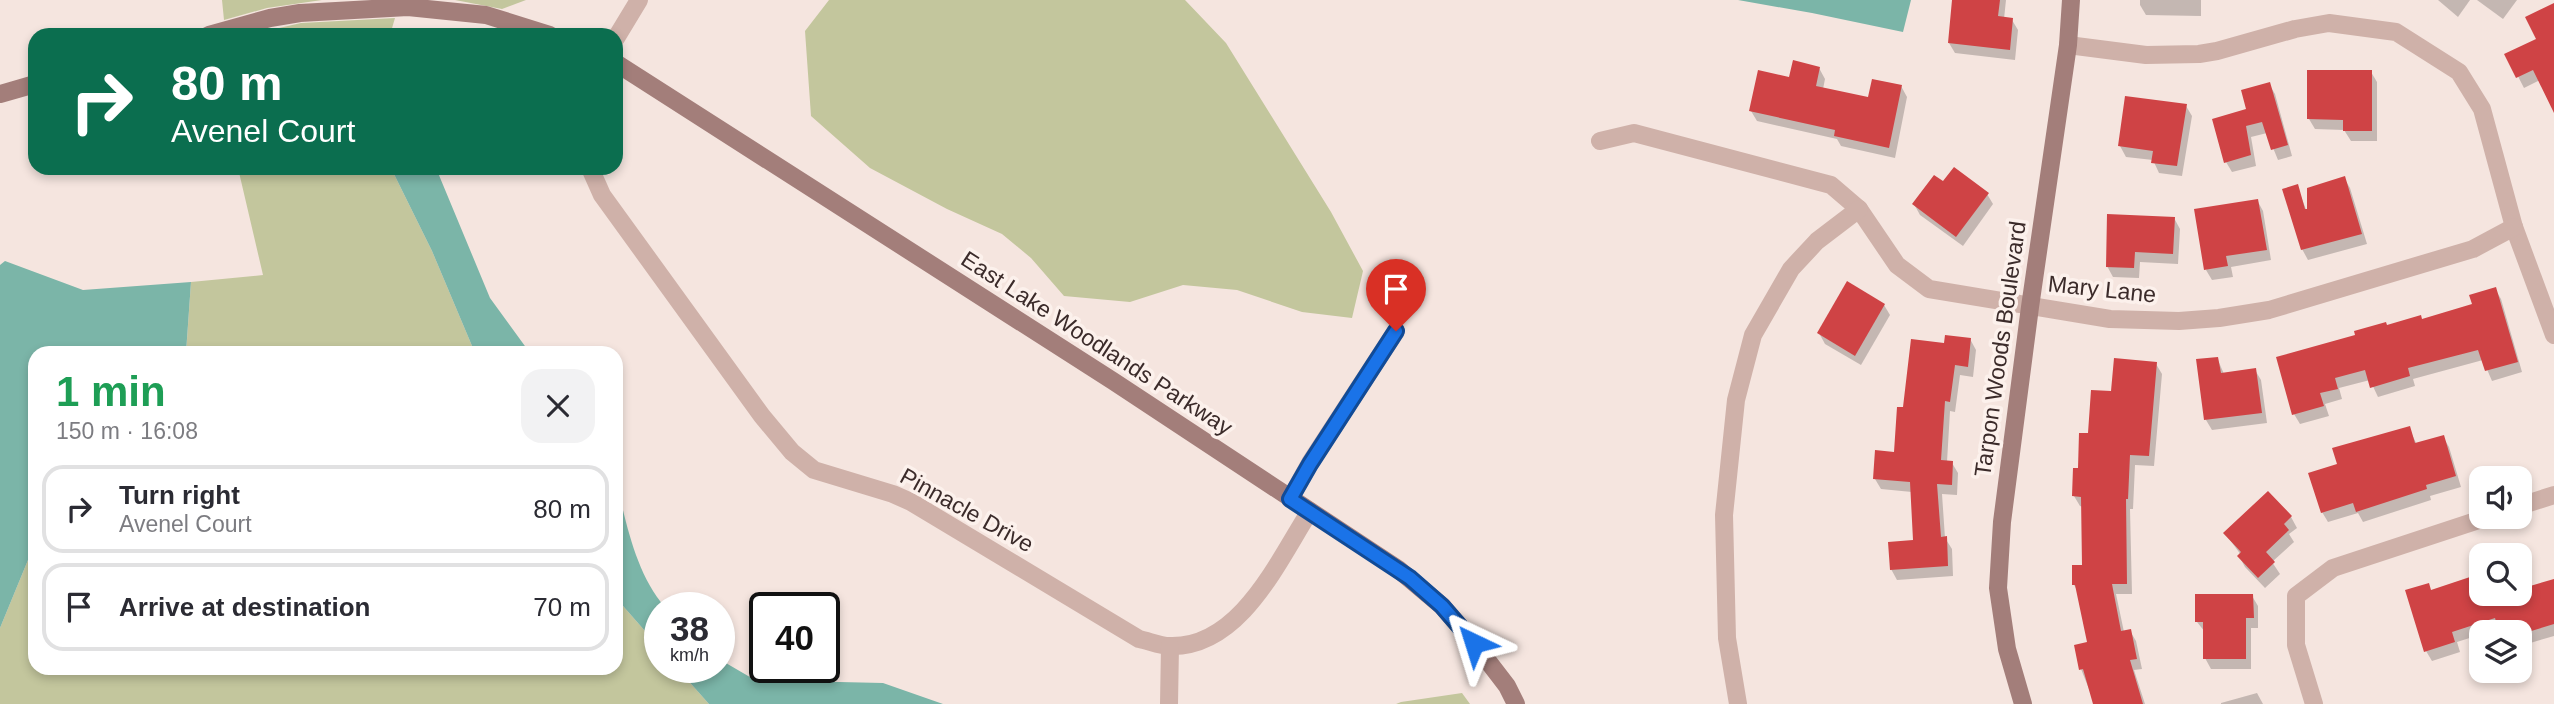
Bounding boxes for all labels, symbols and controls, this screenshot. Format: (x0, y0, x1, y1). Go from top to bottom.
icon: right (56, 56, 147, 147)
text: 80 m (171, 56, 283, 110)
text: Avenel Court (171, 113, 355, 149)
street label: Tarpon Woods Boulevard (1969, 220, 2031, 478)
street label: East Lake Woodlands Parkway (957, 246, 1238, 441)
pin (1366, 259, 1426, 331)
icon: arrive (1377, 270, 1415, 308)
street label: Mary Lane (2047, 270, 2157, 308)
text: 1 min (56, 368, 166, 415)
button: close (521, 369, 595, 443)
text: 150 m · 16:08 (56, 418, 198, 444)
street label: Pinnacle Drive (896, 463, 1038, 557)
map controls (2469, 466, 2532, 683)
button: sound (2469, 466, 2532, 529)
text: Turn right (119, 480, 240, 510)
icon: right (60, 490, 98, 528)
text: 80 m (533, 494, 591, 524)
text: Avenel Court (119, 511, 252, 537)
button: search (2469, 543, 2532, 606)
icon: arrive (60, 588, 98, 626)
text: Arrive at destination (119, 592, 370, 622)
text: 70 m (533, 592, 591, 622)
speed limit sign: 40 (749, 592, 840, 683)
position arrow (1437, 606, 1511, 680)
text: 38 (670, 609, 709, 648)
button: layers (2469, 620, 2532, 683)
text: km/h (670, 645, 709, 665)

